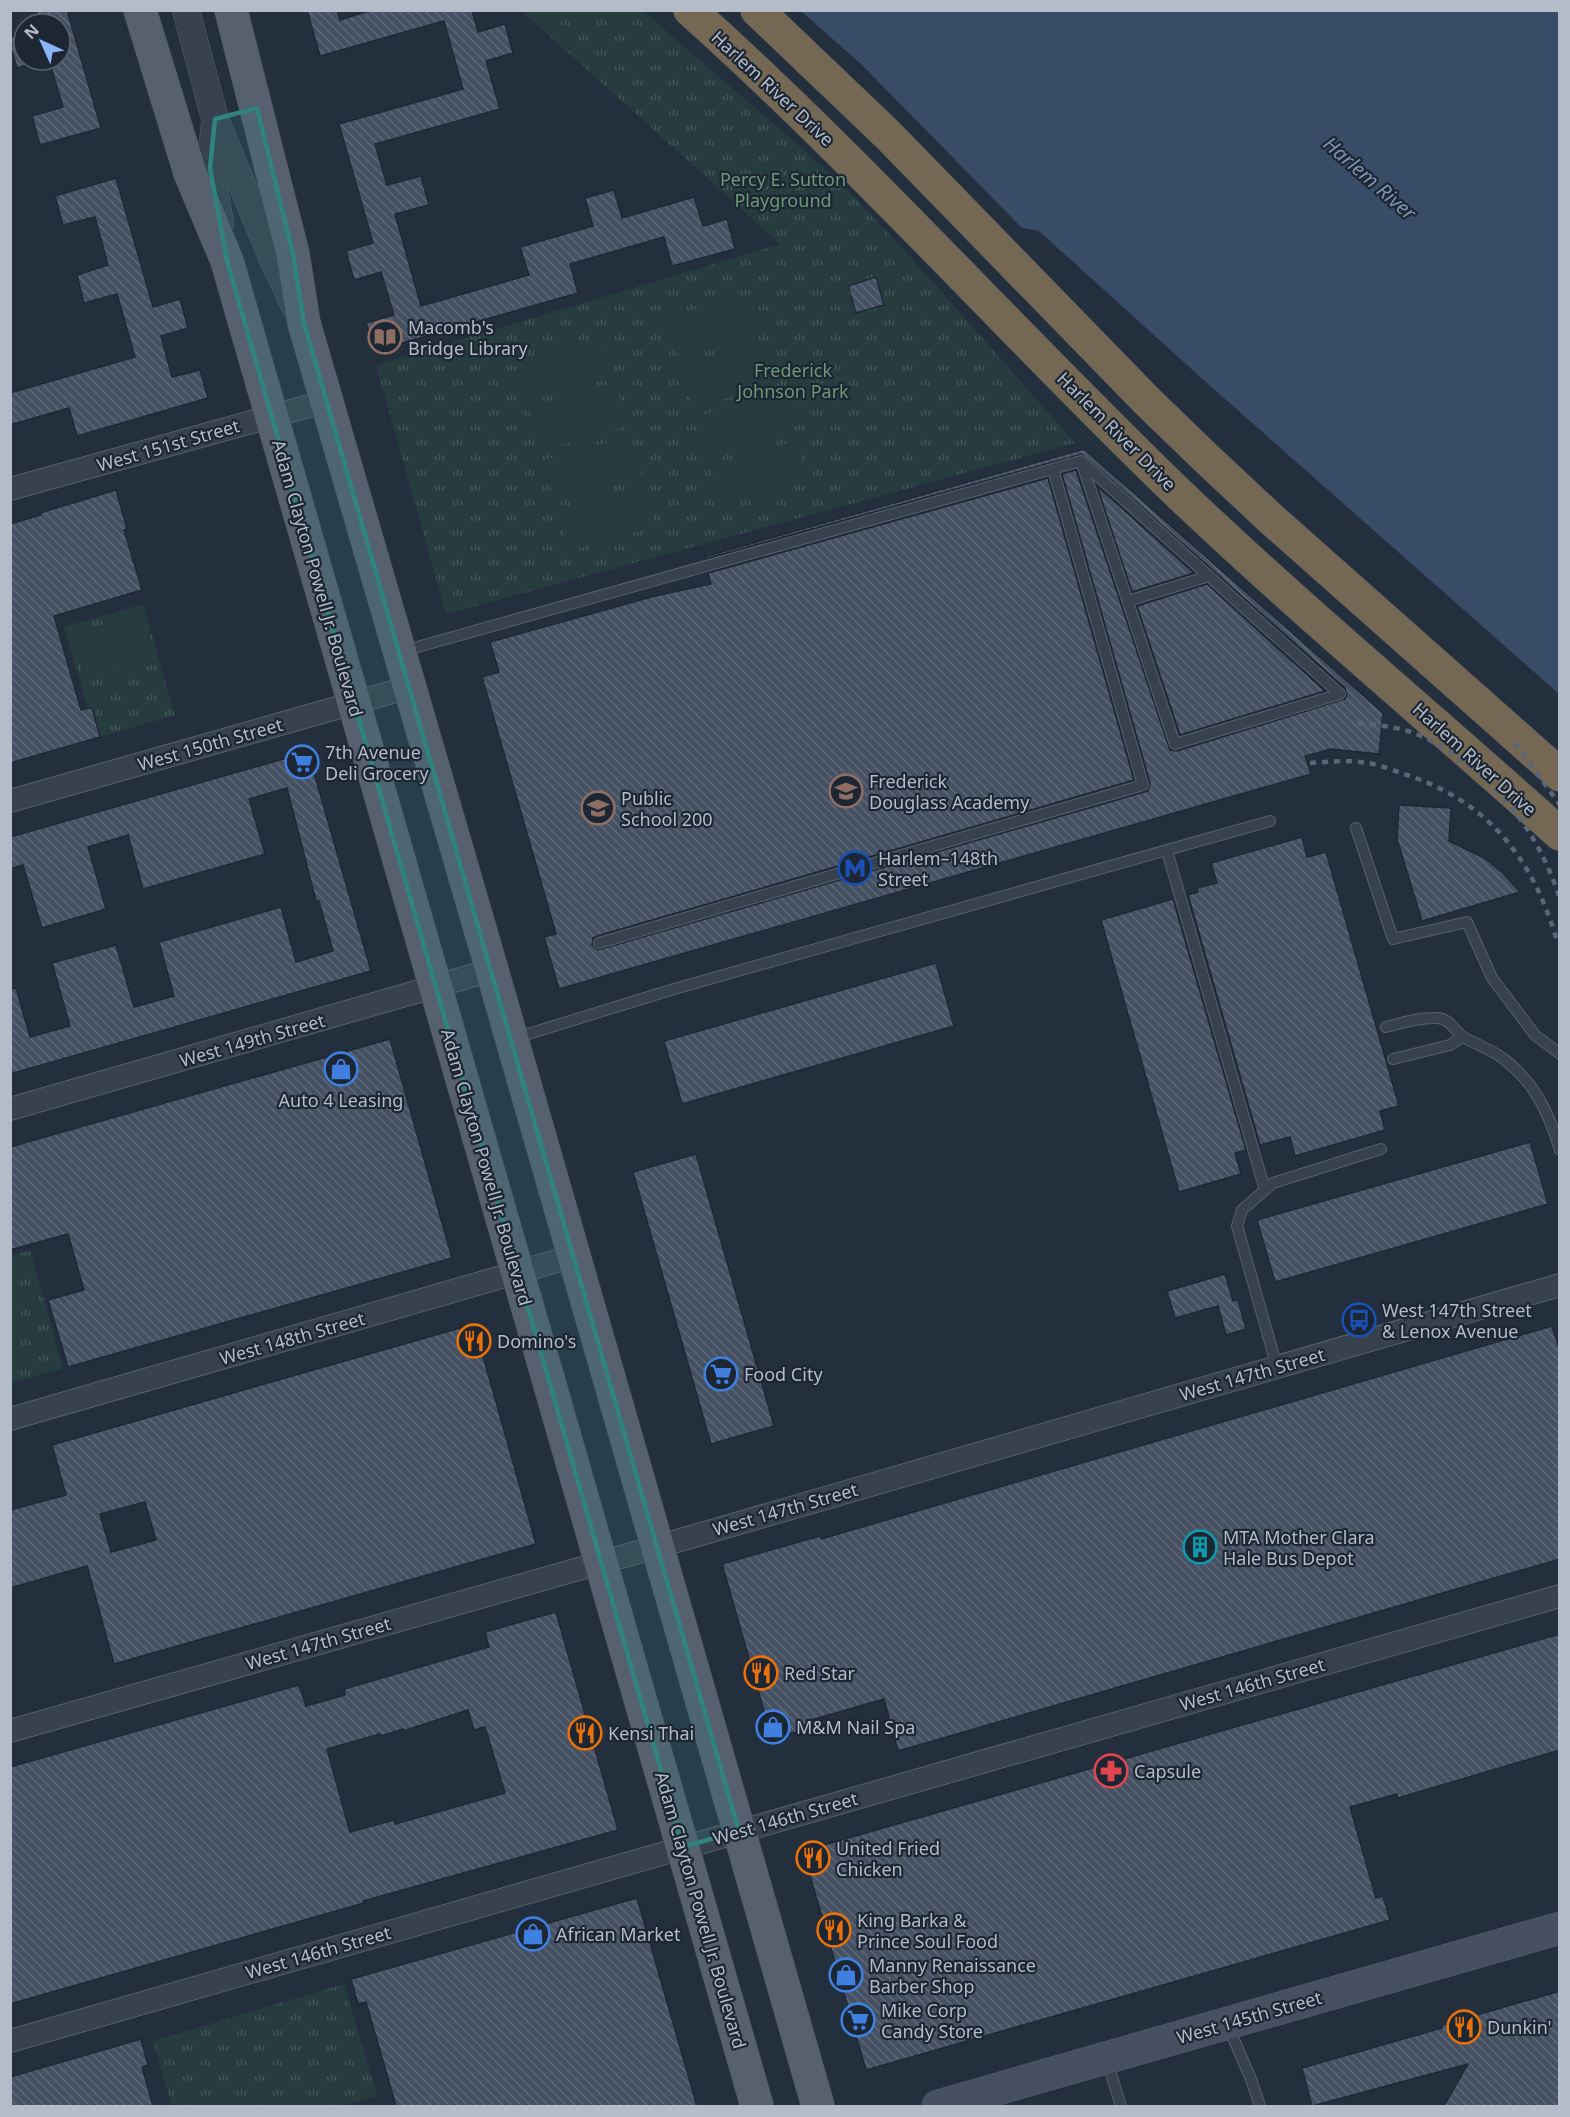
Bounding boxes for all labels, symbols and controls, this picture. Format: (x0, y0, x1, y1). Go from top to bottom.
north arrow (12, 12, 72, 72)
text: N (19, 19, 44, 44)
street label: Harlem River Drive (707, 25, 839, 151)
water label: Harlem River (1318, 130, 1423, 226)
park label: Percy E. Sutton Playground (720, 167, 846, 212)
place label: Macomb's Bridge Library (408, 315, 529, 360)
library icon: Macomb's Bridge Library (367, 319, 403, 355)
park label: Frederick Johnson Park (735, 358, 849, 403)
street label: Harlem River Drive (1052, 366, 1182, 496)
street label: West 151st Street (94, 413, 243, 477)
street label: Adam Clayton Powell Jr. Boulevard (267, 437, 369, 719)
street label: Harlem River Drive (1408, 697, 1542, 821)
street label: West 150th Street (135, 712, 286, 776)
place label: 7th Avenue Deli Grocery (325, 740, 430, 785)
supermarket icon: 7th Avenue Deli Grocery (284, 744, 320, 780)
place label: Frederick Douglass Academy (869, 769, 1030, 814)
school or university icon: Frederick Douglass Academy (828, 773, 864, 809)
place label: Public School 200 (621, 786, 713, 831)
school or university icon: Public School 200 (580, 790, 616, 826)
place label: Harlem–148th Street (878, 846, 998, 891)
metro station icon: Harlem–148th Street (837, 850, 873, 886)
street label: West 149th Street (177, 1008, 328, 1072)
street label: Adam Clayton Powell Jr. Boulevard (436, 1026, 538, 1308)
shop icon: Auto 4 Leasing (323, 1051, 359, 1087)
place label: Auto 4 Leasing (279, 1088, 403, 1112)
place label: West 147th Street & Lenox Avenue (1382, 1298, 1532, 1343)
bus stop icon: West 147th Street & Lenox Avenue (1341, 1302, 1377, 1338)
street label: West 148th Street (217, 1306, 368, 1370)
restaurant icon: Domino's (456, 1323, 492, 1359)
place label: Domino's (497, 1329, 576, 1353)
street label: West 147th Street (1177, 1342, 1328, 1406)
supermarket icon: Food City (703, 1356, 739, 1392)
place label: Food City (744, 1362, 823, 1386)
street label: West 147th Street (710, 1477, 861, 1541)
place label: MTA Mother Clara Hale Bus Depot (1223, 1525, 1375, 1570)
building icon: MTA Mother Clara Hale Bus Depot (1182, 1529, 1218, 1565)
street label: West 147th Street (243, 1611, 394, 1675)
street label: West 146th Street (1177, 1652, 1328, 1716)
restaurant icon: Red Star (743, 1655, 779, 1691)
place label: Red Star (784, 1661, 856, 1685)
shop icon: M&M Nail Spa (755, 1709, 791, 1745)
restaurant icon: Kensi Thai (567, 1715, 603, 1751)
place label: M&M Nail Spa (796, 1715, 915, 1739)
place label: Kensi Thai (608, 1721, 694, 1745)
pharmacy icon: Capsule (1093, 1753, 1129, 1789)
place label: Capsule (1134, 1759, 1201, 1783)
street label: Adam Clayton Powell Jr. Boulevard (650, 1769, 752, 2051)
street label: West 146th Street (710, 1786, 861, 1850)
place label: United Fried Chicken (836, 1836, 940, 1881)
restaurant icon: United Fried Chicken (795, 1840, 831, 1876)
place label: King Barka & Prince Soul Food (857, 1908, 998, 1953)
restaurant icon: King Barka & Prince Soul Food (816, 1912, 852, 1948)
shop icon: African Market (515, 1916, 551, 1952)
street label: West 146th Street (243, 1920, 394, 1984)
place label: African Market (556, 1922, 681, 1946)
place label: Manny Renaissance Barber Shop (869, 1953, 1036, 1998)
shop icon: Manny Renaissance Barber Shop (828, 1957, 864, 1993)
street label: West 145th Street (1174, 1985, 1325, 2049)
place label: Mike Corp Candy Store (881, 1998, 983, 2043)
supermarket icon: Mike Corp Candy Store (840, 2002, 876, 2038)
restaurant icon: Dunkin' (1446, 2009, 1482, 2045)
place label: Dunkin' (1487, 2015, 1552, 2039)

